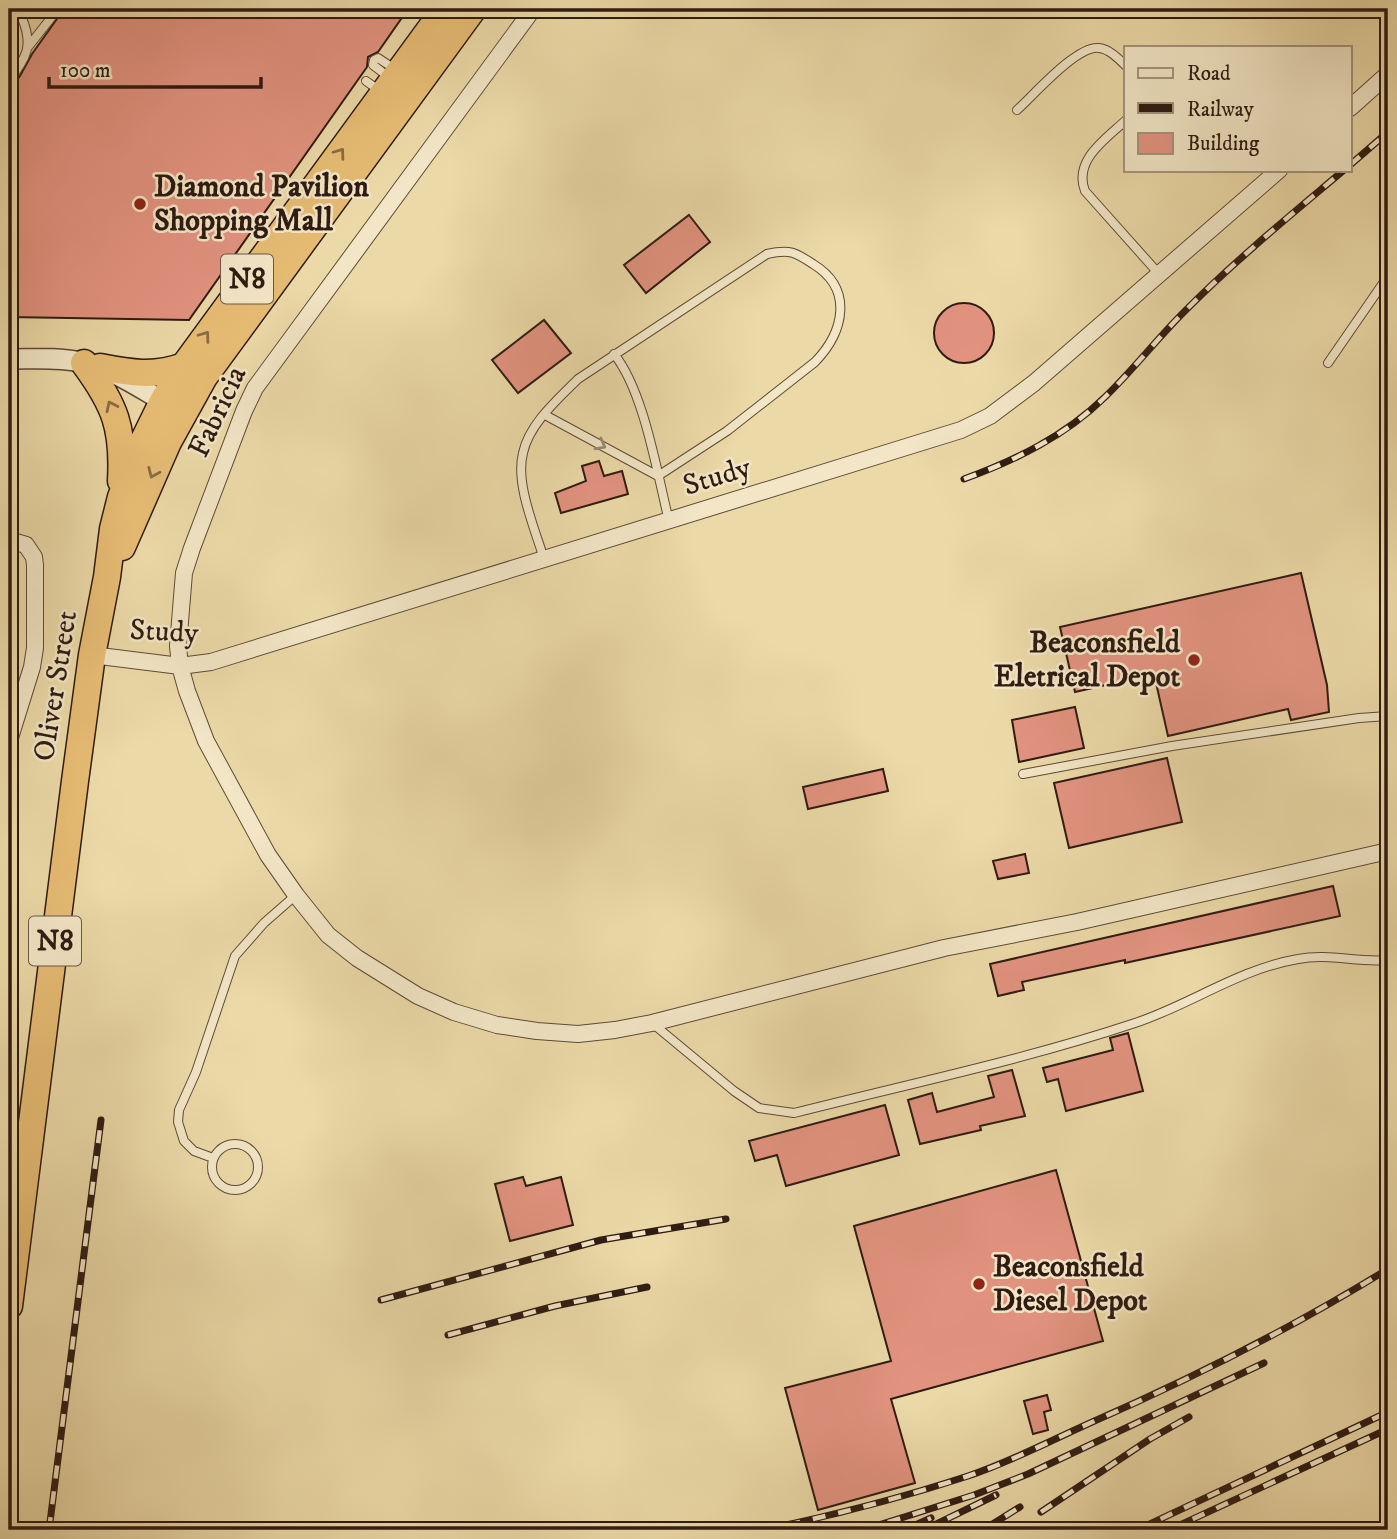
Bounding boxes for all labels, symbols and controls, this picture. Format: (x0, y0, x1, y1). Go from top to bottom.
scale bar (49, 46, 261, 90)
legend (1124, 46, 1352, 172)
text: 100 m (60, 58, 111, 84)
text: Road (1187, 61, 1231, 87)
text: Railway (1187, 97, 1255, 123)
text: Building (1187, 131, 1260, 157)
one-way arrow (332, 148, 344, 160)
place label: Diamond Pavilion Shopping Mall (154, 169, 369, 240)
marker: Diamond Pavilion Shopping Mall (132, 196, 148, 212)
road number: N8 (221, 254, 273, 304)
one-way arrow (197, 331, 210, 344)
street label: Fabricia (181, 360, 255, 464)
one-way arrow (105, 401, 119, 413)
one-way arrow (594, 437, 607, 451)
street label: Study (679, 449, 756, 505)
one-way arrow (147, 466, 161, 478)
street label: Oliver Street (26, 608, 86, 764)
street label: Study (129, 612, 200, 652)
place label: Beaconsfield Eletrical Depot (994, 625, 1181, 696)
marker: Beaconsfield Eletrical Depot (1186, 652, 1202, 668)
road number: N8 (29, 916, 81, 965)
place label: Beaconsfield Diesel Depot (993, 1249, 1148, 1320)
marker: Beaconsfield Diesel Depot (971, 1276, 987, 1292)

